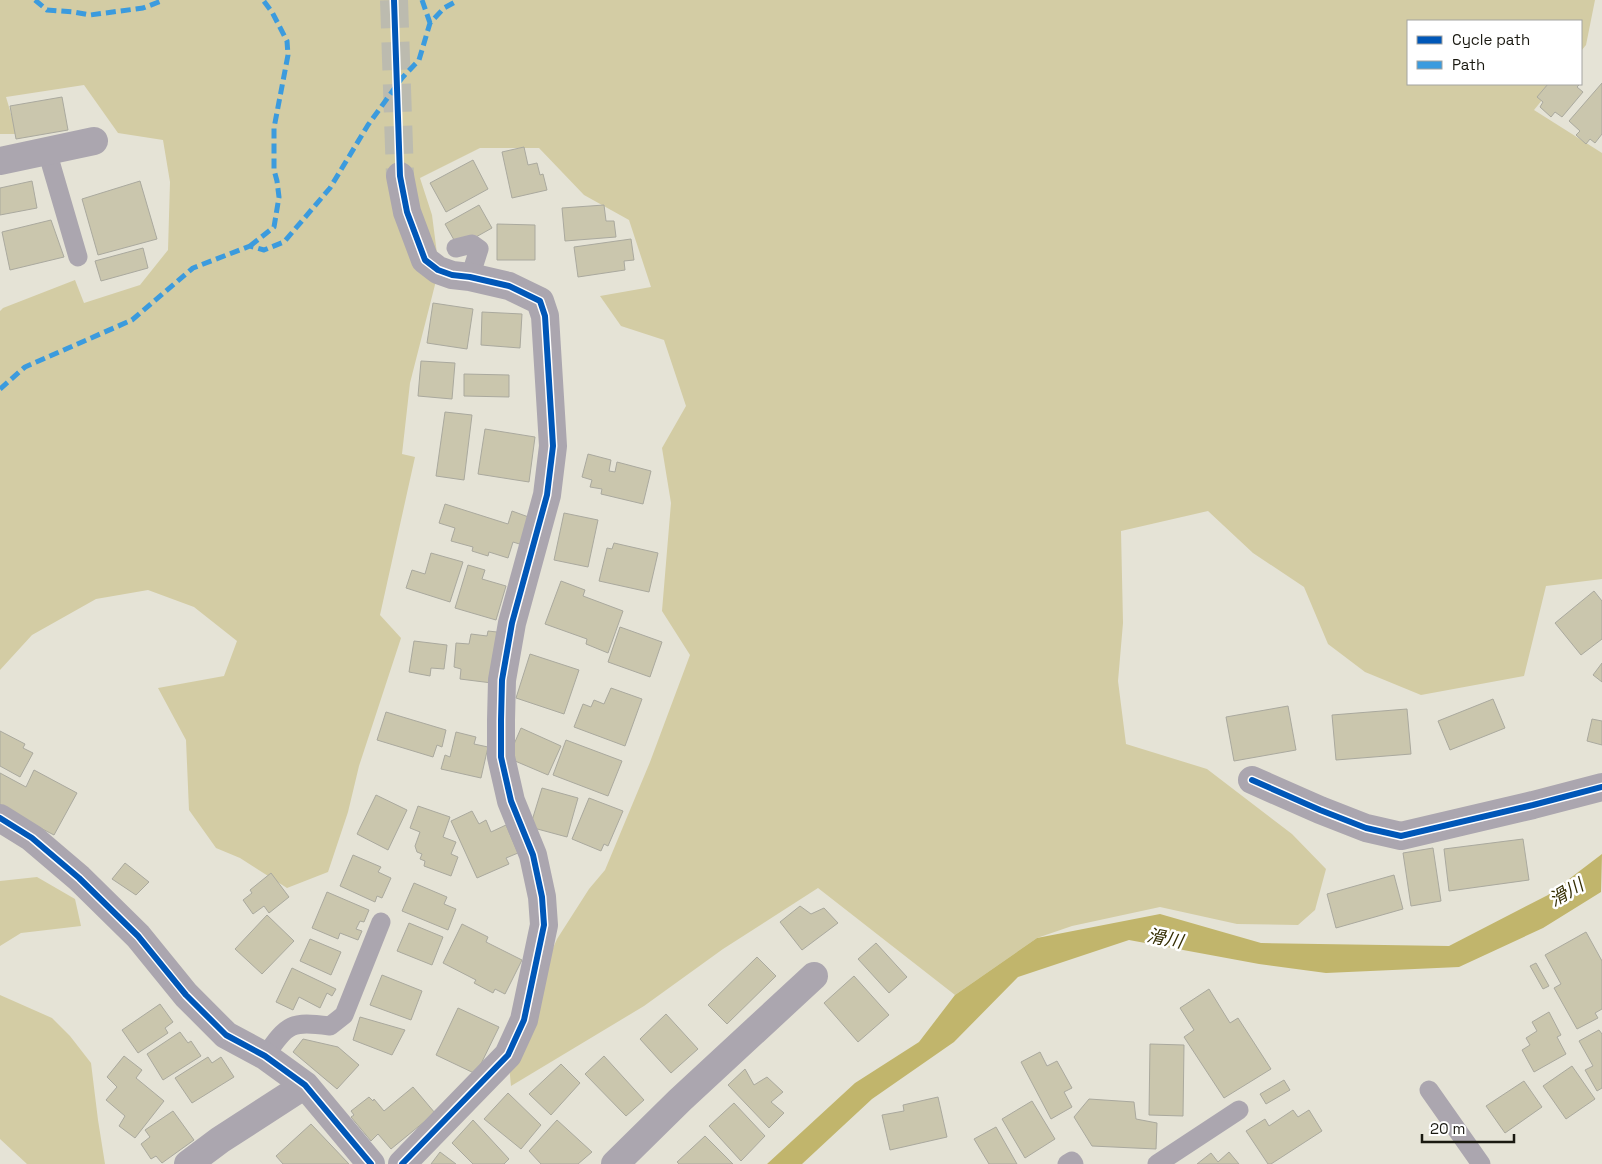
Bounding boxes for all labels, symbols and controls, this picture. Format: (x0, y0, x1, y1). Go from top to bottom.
legend (1407, 20, 1582, 85)
text: Cycle path (1452, 30, 1530, 49)
text: Path (1452, 55, 1485, 74)
water label: 滑川 (1545, 872, 1589, 911)
water label: 滑川 (1145, 923, 1187, 953)
scale bar (1422, 1112, 1514, 1144)
text: 20 m (1430, 1119, 1465, 1138)

